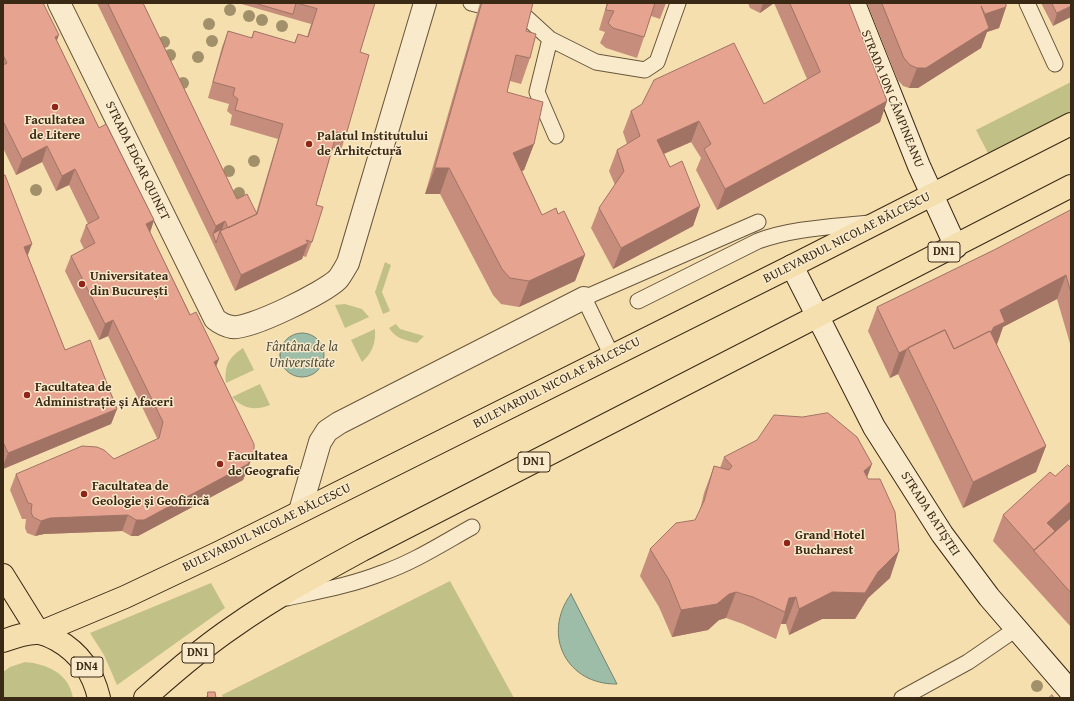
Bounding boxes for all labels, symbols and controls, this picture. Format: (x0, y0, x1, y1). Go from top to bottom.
street label: STRADA ION CÂMPINEANU (857, 28, 927, 170)
street label: STRADA EDGAR QUINET (101, 99, 173, 223)
marker: Facultatea de Litere (50, 102, 60, 112)
place label: Facultatea de Litere (25, 113, 85, 144)
place label: Palatul Institutului de Arhitectură (317, 129, 428, 160)
marker: Palatul Institutului de Arhitectură (304, 139, 314, 149)
street label: BULEVARDUL NICOLAE BĂLCESCU (761, 189, 933, 287)
road number: DN1 (928, 242, 960, 262)
place label: Universitatea din București (90, 269, 168, 300)
marker: Universitatea din București (77, 279, 87, 289)
street label: BULEVARDUL NICOLAE BĂLCESCU (471, 334, 643, 432)
water label: Fântâna de la Universitate (266, 339, 338, 372)
place label: Facultatea de Administrație și Afaceri (35, 380, 173, 411)
marker: Facultatea de Administrație și Afaceri (22, 390, 32, 400)
place label: Facultatea de Geografie (228, 449, 300, 480)
road number: DN1 (518, 452, 550, 472)
marker: Facultatea de Geografie (215, 459, 225, 469)
street label: STRADA BATIȘTEI (897, 469, 963, 559)
place label: Facultatea de Geologie și Geofizică (92, 479, 209, 510)
street label: BULEVARDUL NICOLAE BĂLCESCU (180, 480, 354, 576)
marker: Facultatea de Geologie și Geofizică (79, 489, 89, 499)
place label: Grand Hotel Bucharest (795, 528, 865, 559)
marker: Grand Hotel Bucharest (782, 538, 792, 548)
road number: DN1 (182, 643, 214, 663)
road number: DN4 (71, 657, 103, 677)

